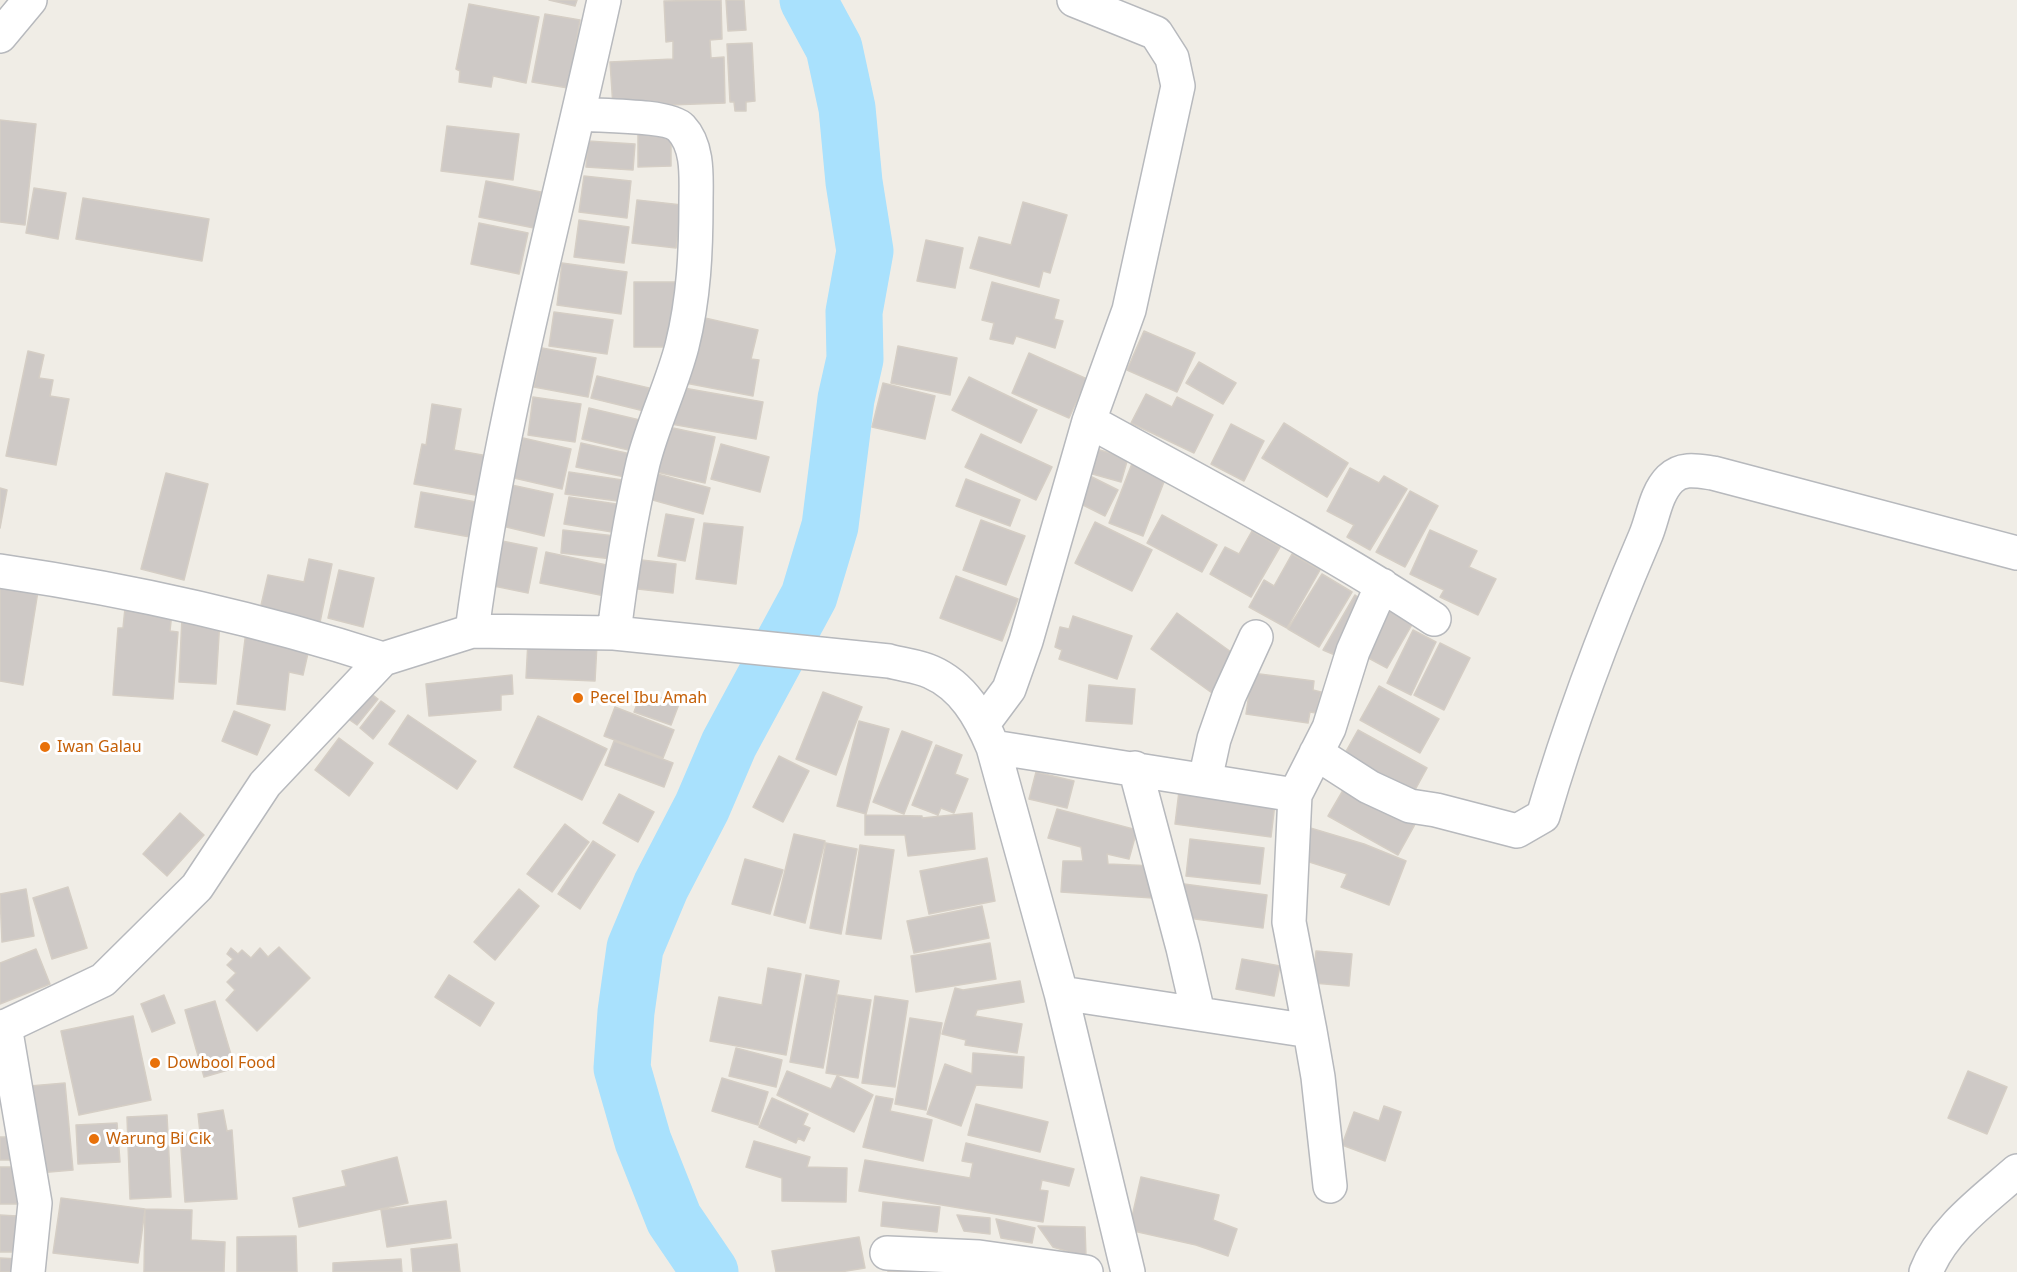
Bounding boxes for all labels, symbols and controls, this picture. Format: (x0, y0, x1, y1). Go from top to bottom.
place label: Pecel Ibu Amah (590, 688, 707, 708)
marker: Pecel Ibu Amah (571, 691, 585, 705)
place label: Iwan Galau (57, 737, 142, 757)
marker: Iwan Galau (38, 740, 52, 754)
place label: Dowbool Food (167, 1053, 276, 1073)
marker: Dowbool Food (148, 1056, 162, 1070)
place label: Warung Bi Cik (106, 1129, 211, 1149)
marker: Warung Bi Cik (87, 1132, 101, 1146)

